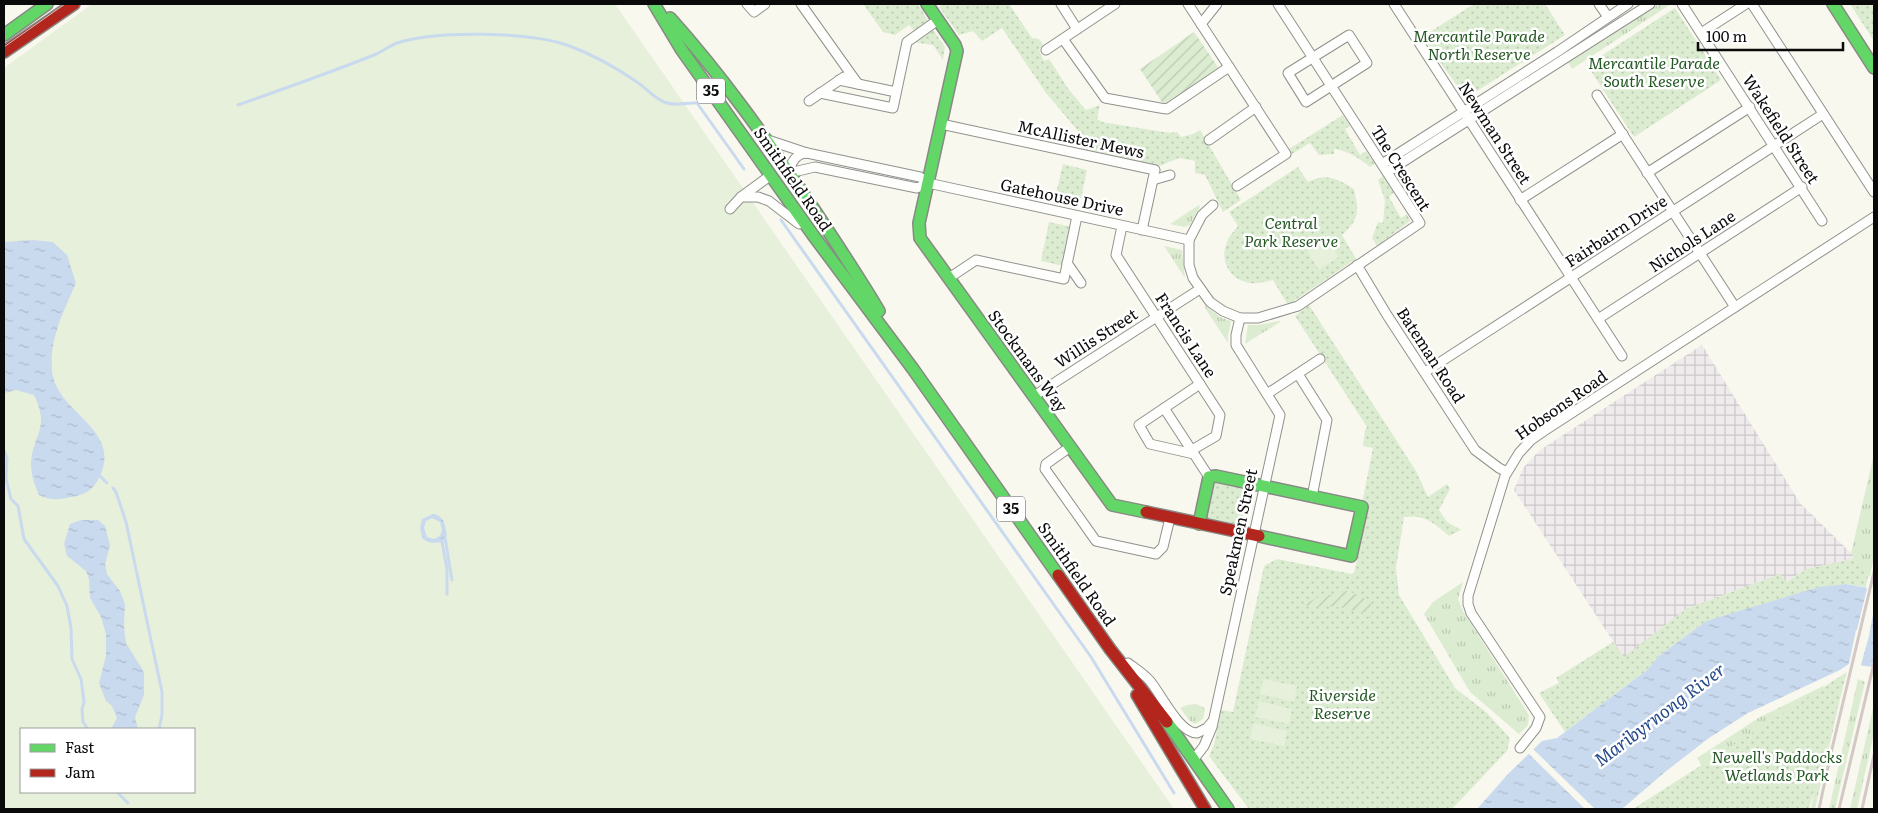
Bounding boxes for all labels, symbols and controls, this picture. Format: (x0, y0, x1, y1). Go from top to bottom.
scale bar (1698, 20, 1843, 52)
park label: Mercantile Parade North Reserve (1413, 23, 1545, 65)
text: 100 m (1706, 24, 1747, 47)
park label: Mercantile Parade South Reserve (1588, 50, 1720, 92)
street label: Wakefield Street (1737, 69, 1827, 188)
street label: Newman Street (1454, 76, 1538, 189)
road number: 35 (697, 78, 725, 104)
street label: McAllister Mews (1016, 113, 1147, 163)
street label: The Crescent (1366, 120, 1438, 216)
street label: Smithfield Road (749, 121, 839, 236)
street label: Gatehouse Drive (998, 171, 1126, 221)
street label: Fairbairn Drive (1560, 188, 1671, 272)
street label: Nichols Lane (1643, 203, 1739, 277)
park label: Central Park Reserve (1244, 210, 1338, 252)
street label: Francis Lane (1150, 287, 1223, 382)
street label: Willis Street (1049, 301, 1142, 373)
street label: Bateman Road (1392, 302, 1472, 407)
street label: Stockmans Way (983, 304, 1075, 417)
street label: Hobsons Road (1509, 363, 1612, 445)
street label: Speakmen Street (1212, 466, 1262, 597)
road number: 35 (997, 496, 1025, 522)
street label: Smithfield Road (1033, 516, 1123, 631)
water label: Maribyrnong River (1588, 656, 1730, 772)
park label: Riverside Reserve (1308, 682, 1376, 724)
legend (20, 728, 195, 793)
text: Fast (65, 735, 94, 758)
park label: Newell's Paddocks Wetlands Park (1712, 744, 1842, 786)
text: Jam (65, 760, 96, 783)

